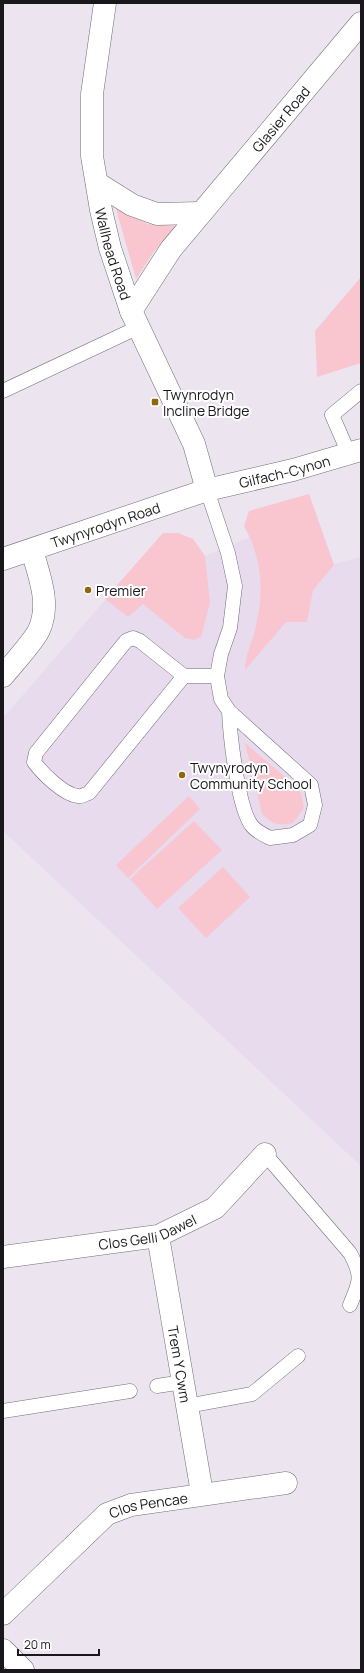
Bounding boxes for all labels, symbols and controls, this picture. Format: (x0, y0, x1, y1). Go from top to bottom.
street label: Glasier Road (247, 82, 314, 156)
street label: Wallhead Road (91, 206, 136, 302)
place label: Twynrodyn Incline Bridge (163, 385, 250, 420)
marker: Twynrodyn Incline Bridge (150, 397, 160, 407)
street label: Gilfach-Cynon (237, 450, 332, 492)
street label: Twynyrodyn Road (48, 497, 162, 552)
place label: Premier (96, 581, 146, 600)
marker: Premier (83, 585, 93, 595)
place label: Twynyrodyn Community School (190, 758, 312, 793)
marker: Twynyrodyn Community School (177, 770, 187, 780)
street label: Clos Gelli Dawel (97, 1209, 199, 1253)
street label: Trem Y Cwm (164, 1324, 196, 1404)
street label: Clos Pencae (106, 1488, 189, 1522)
scale bar (18, 1631, 99, 1657)
text: 20 m (24, 1636, 51, 1653)

